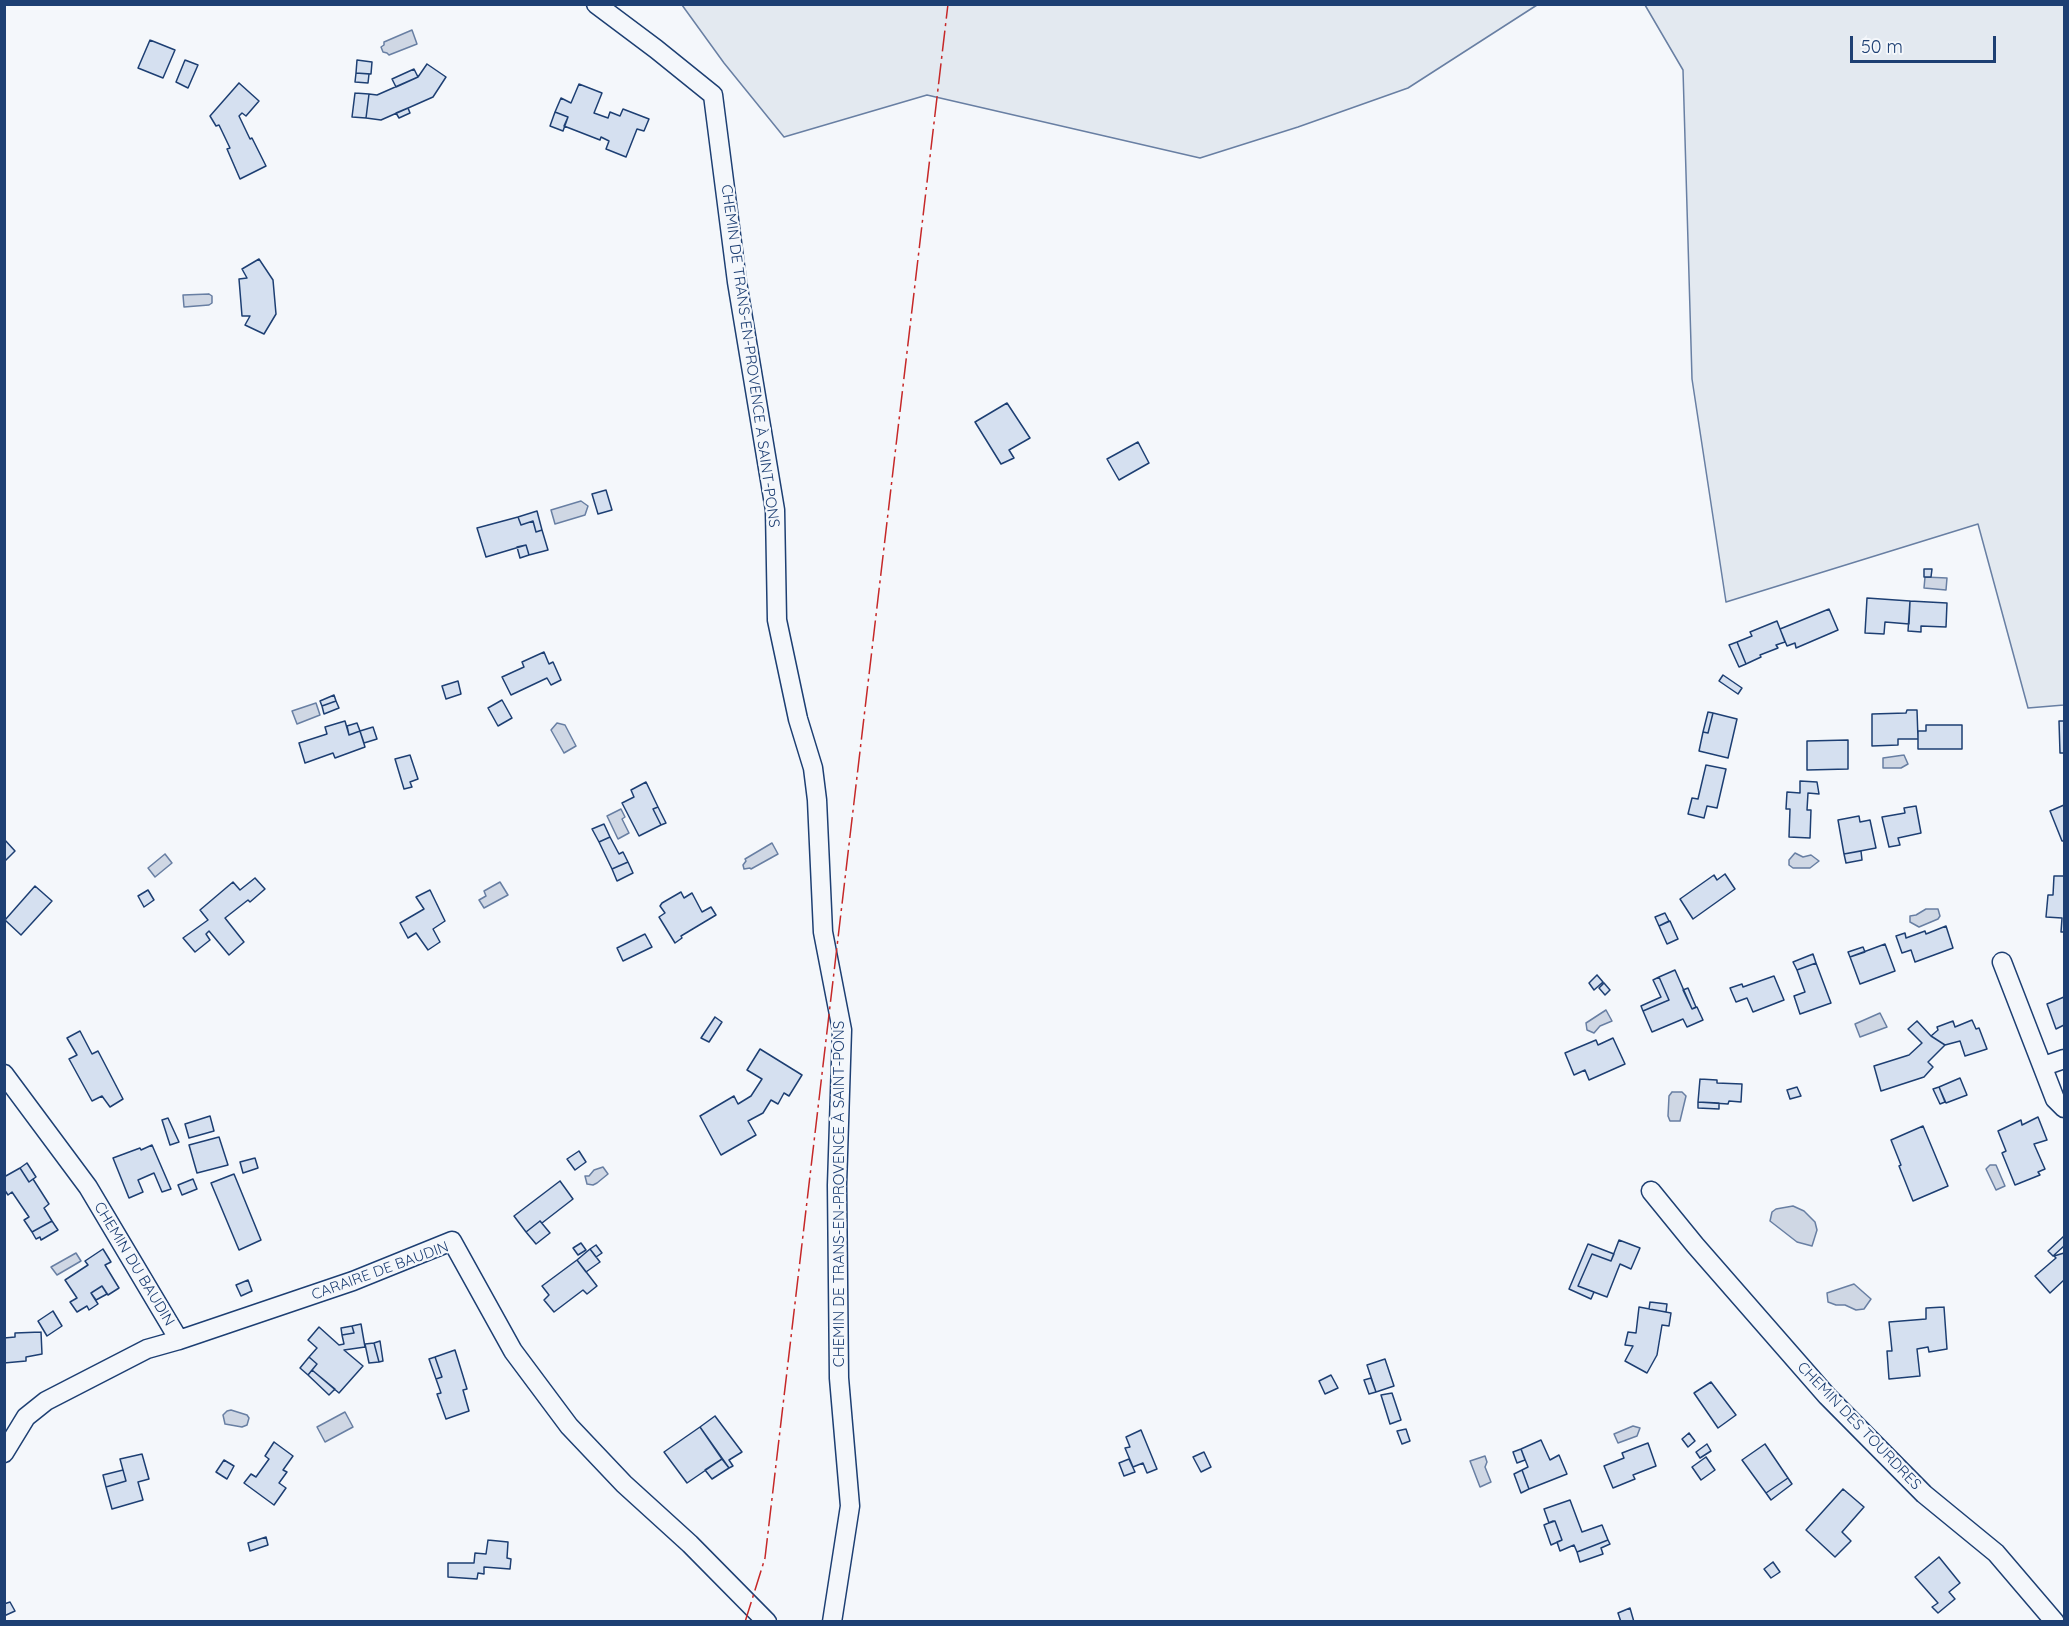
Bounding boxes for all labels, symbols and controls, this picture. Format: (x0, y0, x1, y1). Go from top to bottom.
scale bar (1853, 24, 1998, 62)
text: 50 m (1861, 35, 1903, 58)
street label: CHEMIN DE TRANS-EN-PROVENCE À SAINT-PONS (717, 183, 783, 529)
street label: CHEMIN DE TRANS-EN-PROVENCE À SAINT-PONS (830, 1021, 848, 1367)
street label: CHEMIN DU BAUDIN (90, 1199, 178, 1329)
street label: CARAIRE DE BAUDIN (309, 1238, 451, 1304)
street label: CHEMIN DES TOURDRES (1793, 1358, 1925, 1494)

